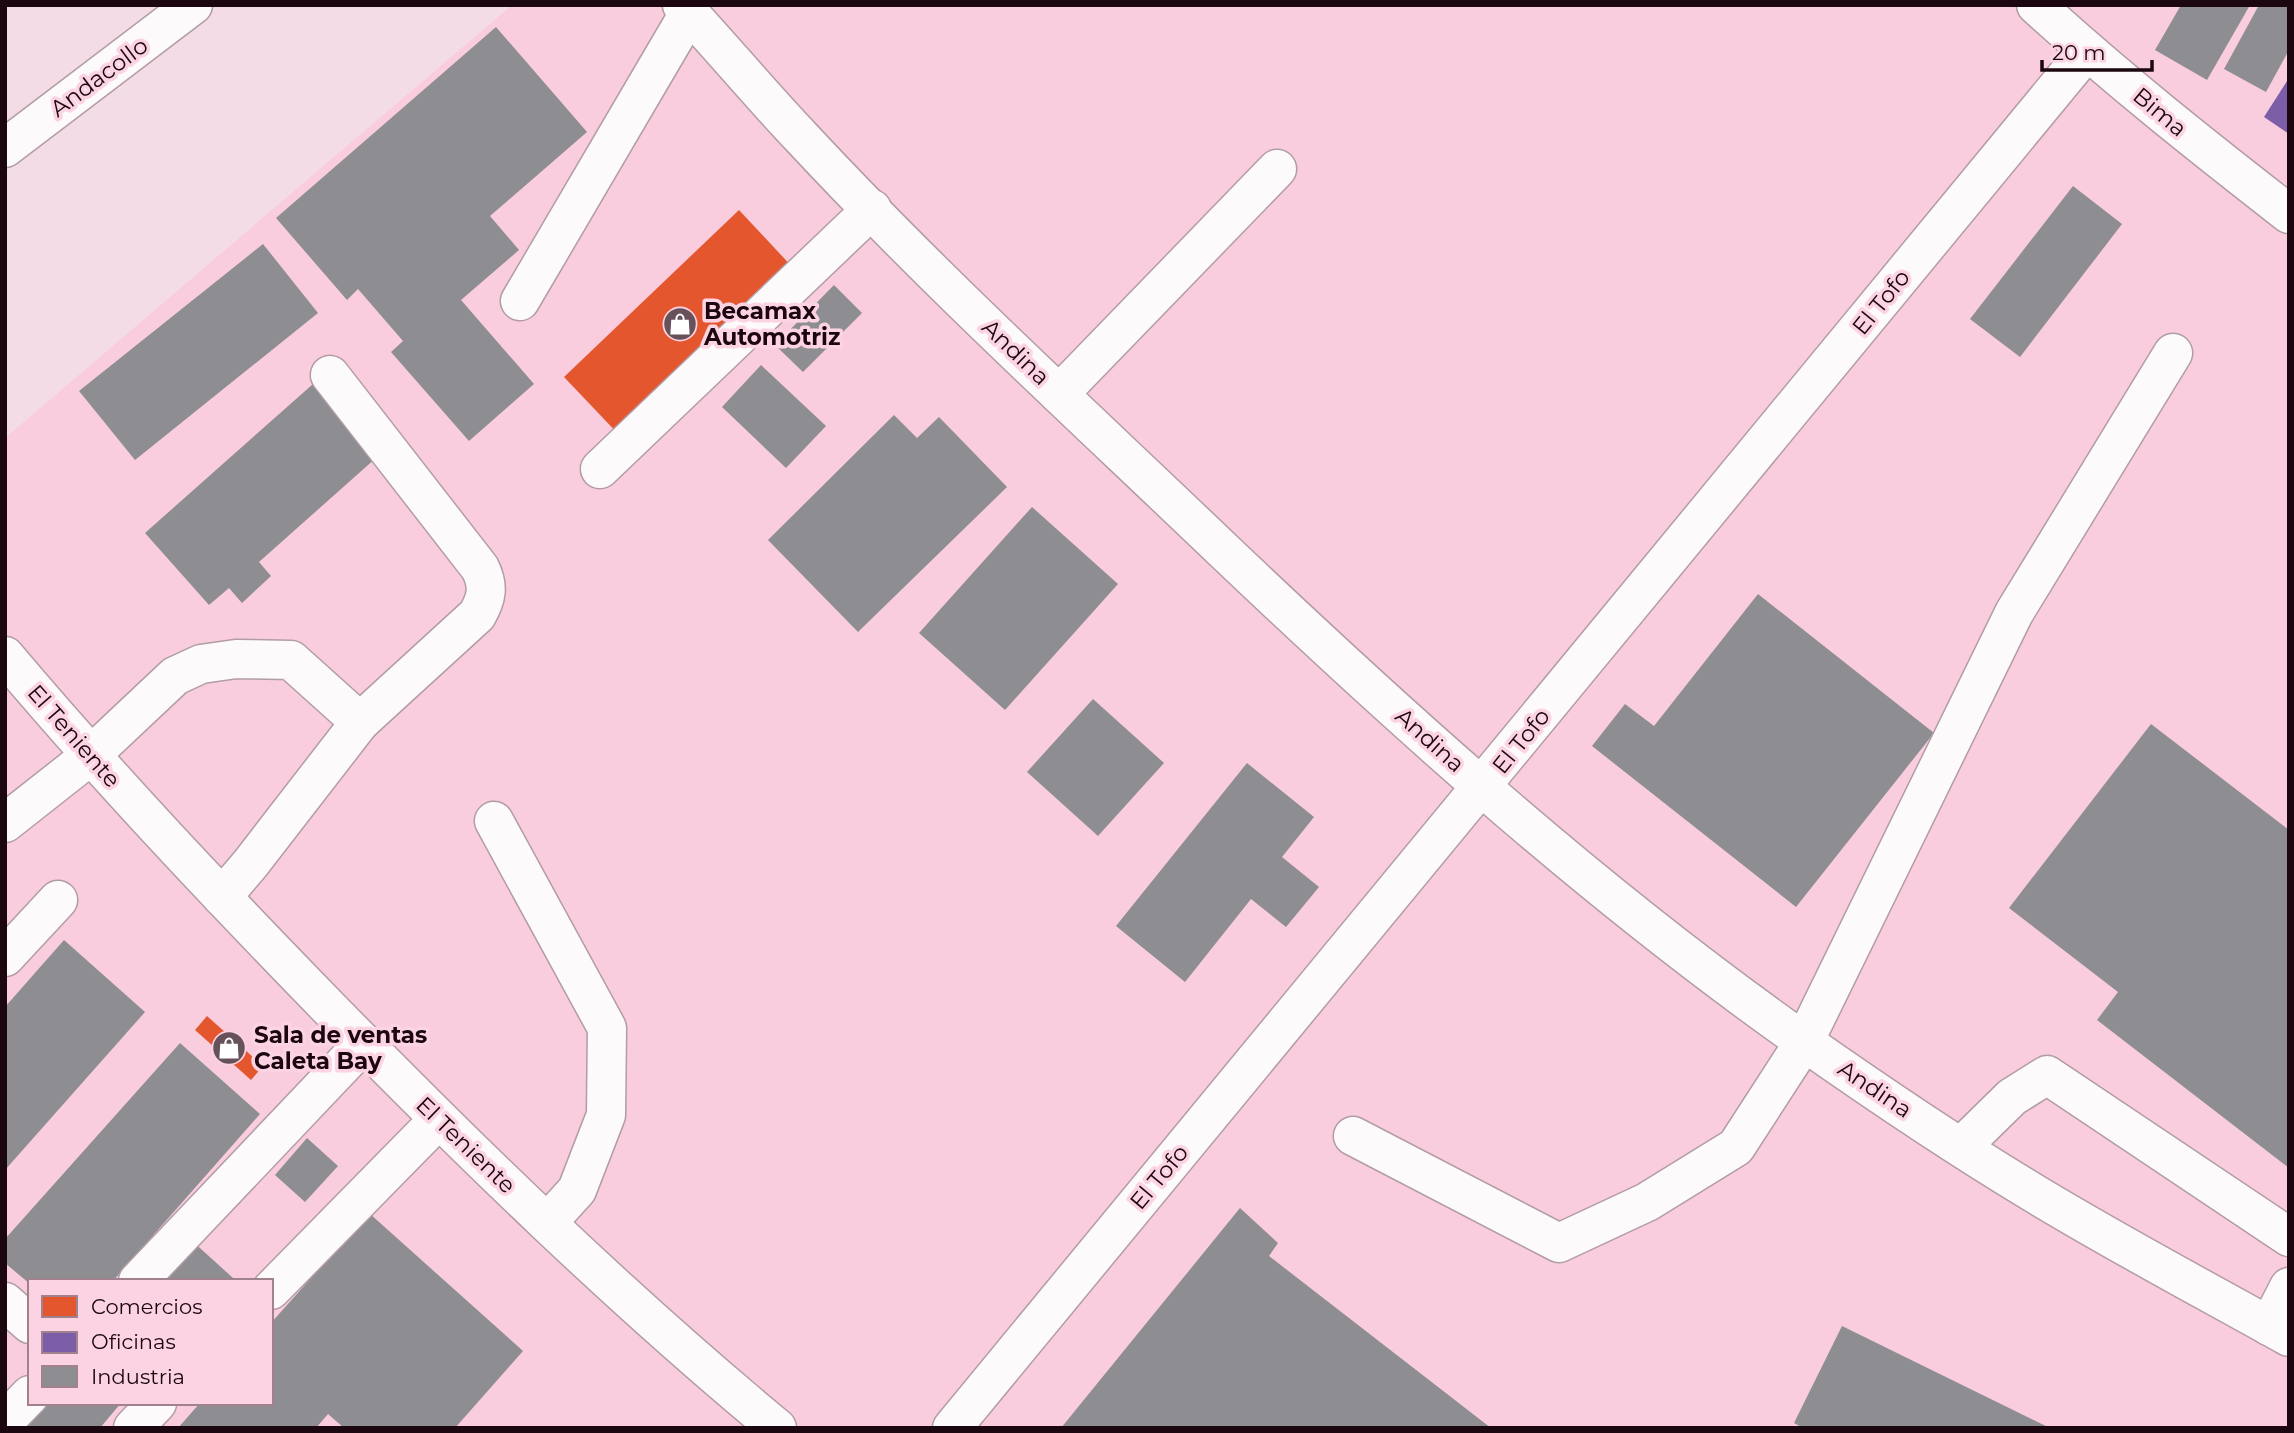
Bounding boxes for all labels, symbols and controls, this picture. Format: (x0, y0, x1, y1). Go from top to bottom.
scale bar (2042, 28, 2152, 72)
street label: Andacollo (45, 31, 153, 123)
text: 20 m (2052, 40, 2106, 65)
street label: Bima (2127, 82, 2193, 142)
street label: El Tofo (1846, 264, 1916, 340)
place label: Becamax Automotriz (703, 297, 840, 351)
shop icon: Becamax Automotriz (661, 305, 699, 343)
street label: Andina (976, 313, 1056, 391)
street label: El Teniente (22, 679, 126, 793)
street label: Andina (1390, 702, 1470, 778)
street label: El Tofo (1486, 703, 1556, 779)
place label: Sala de ventas Caleta Bay (254, 1021, 427, 1075)
shop icon: Sala de ventas Caleta Bay (210, 1029, 248, 1067)
street label: Andina (1833, 1054, 1917, 1124)
street label: El Teniente (410, 1091, 522, 1199)
street label: El Tofo (1124, 1139, 1194, 1215)
legend (28, 1279, 273, 1405)
text: Comercios (91, 1294, 202, 1319)
text: Oficinas (91, 1329, 176, 1354)
text: Industria (91, 1364, 185, 1389)

